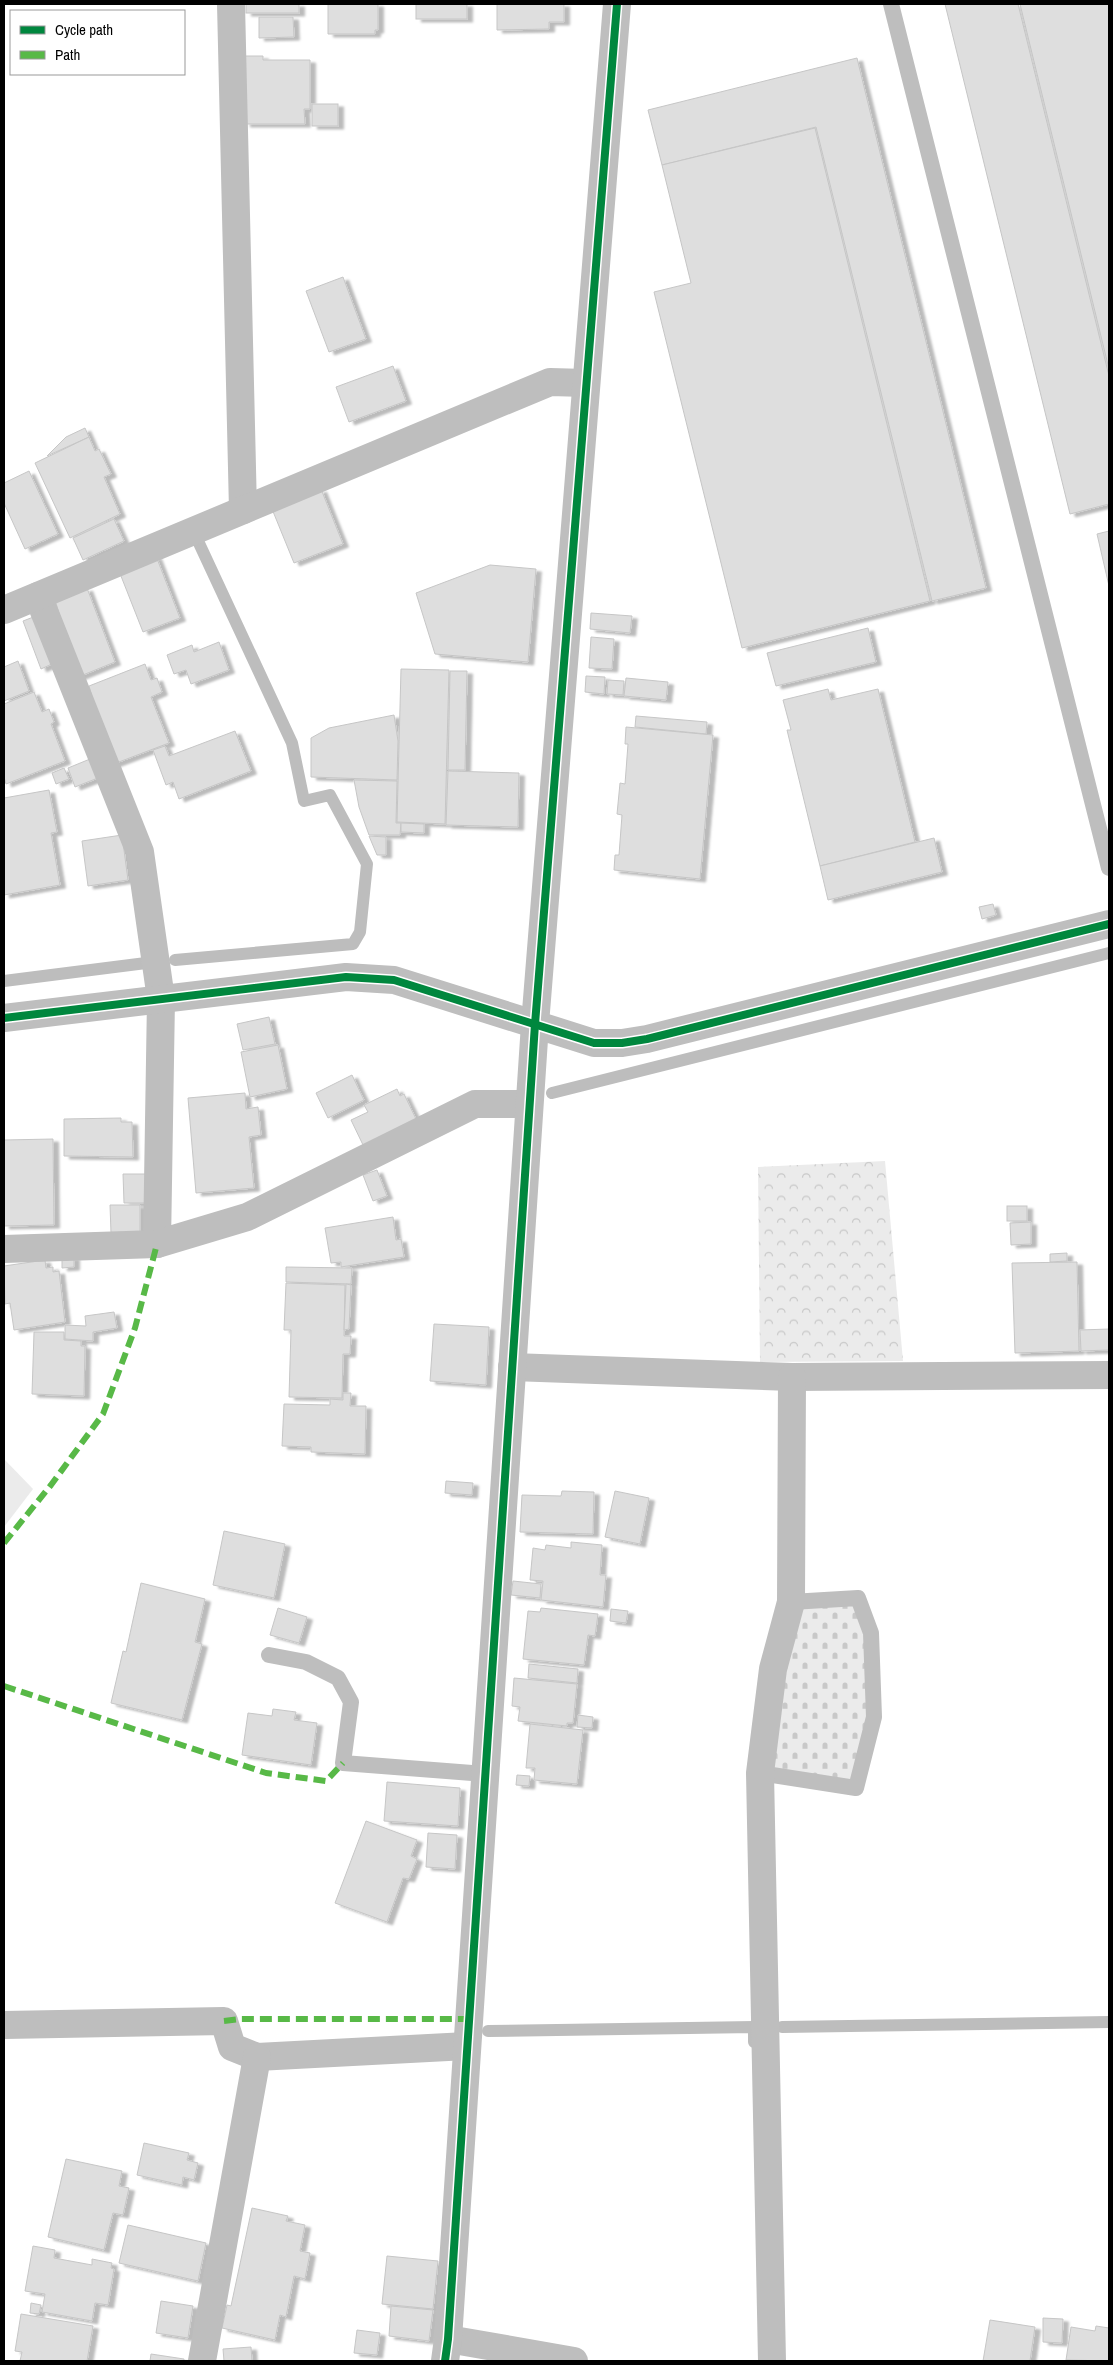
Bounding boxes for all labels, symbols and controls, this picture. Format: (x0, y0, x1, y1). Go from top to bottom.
legend (10, 10, 185, 75)
text: Cycle path (55, 19, 113, 40)
text: Path (55, 44, 80, 65)

